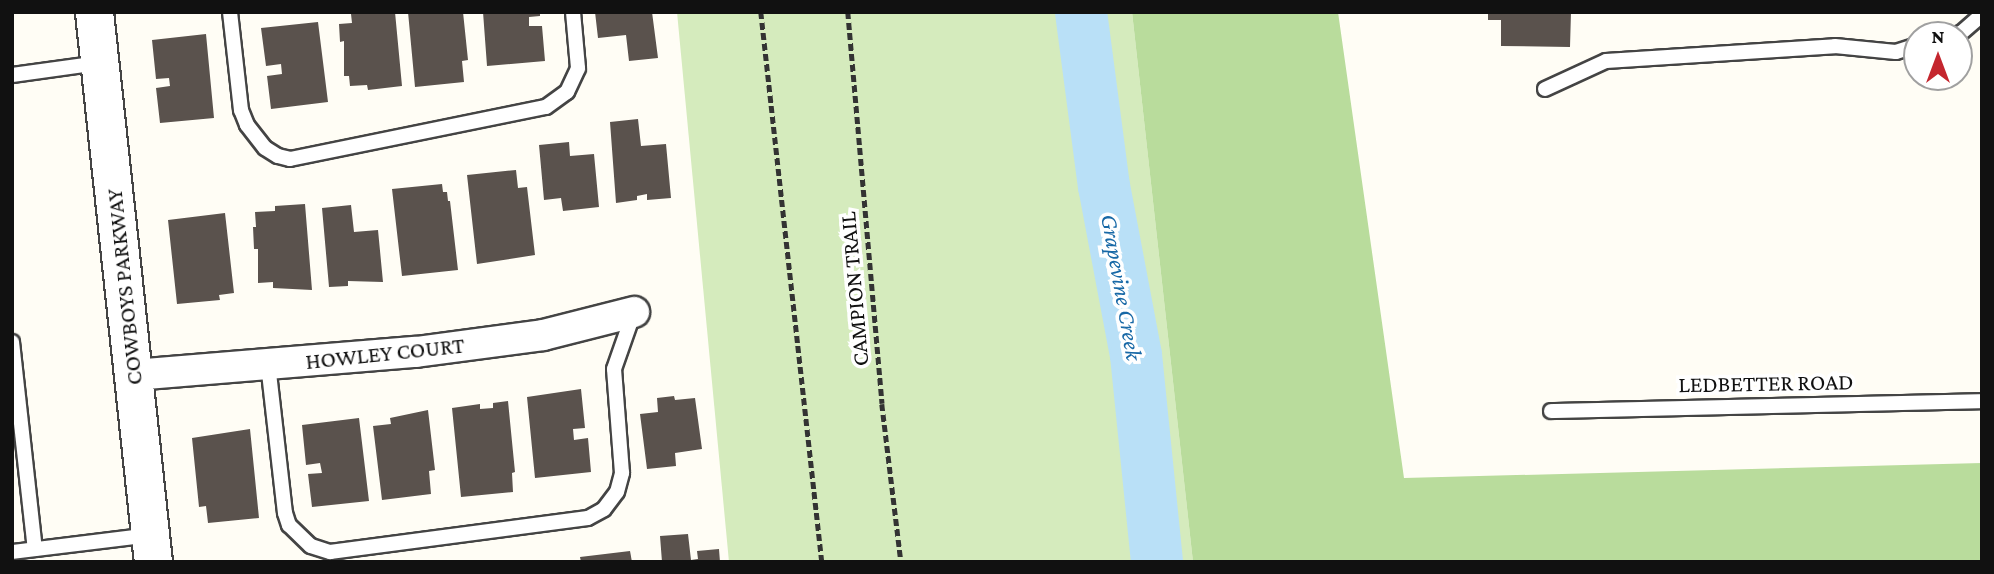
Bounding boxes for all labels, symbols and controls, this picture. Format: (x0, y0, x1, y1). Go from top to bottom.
north arrow (1903, 21, 1973, 91)
text: N (1932, 26, 1944, 47)
street label: COWBOYS PARKWAY (100, 188, 148, 386)
street label: CAMPION TRAIL (833, 211, 875, 367)
water label: Grapevine Creek (1095, 212, 1149, 362)
street label: HOWLEY COURT (304, 331, 466, 375)
street label: LEDBETTER ROAD (1678, 368, 1854, 398)

